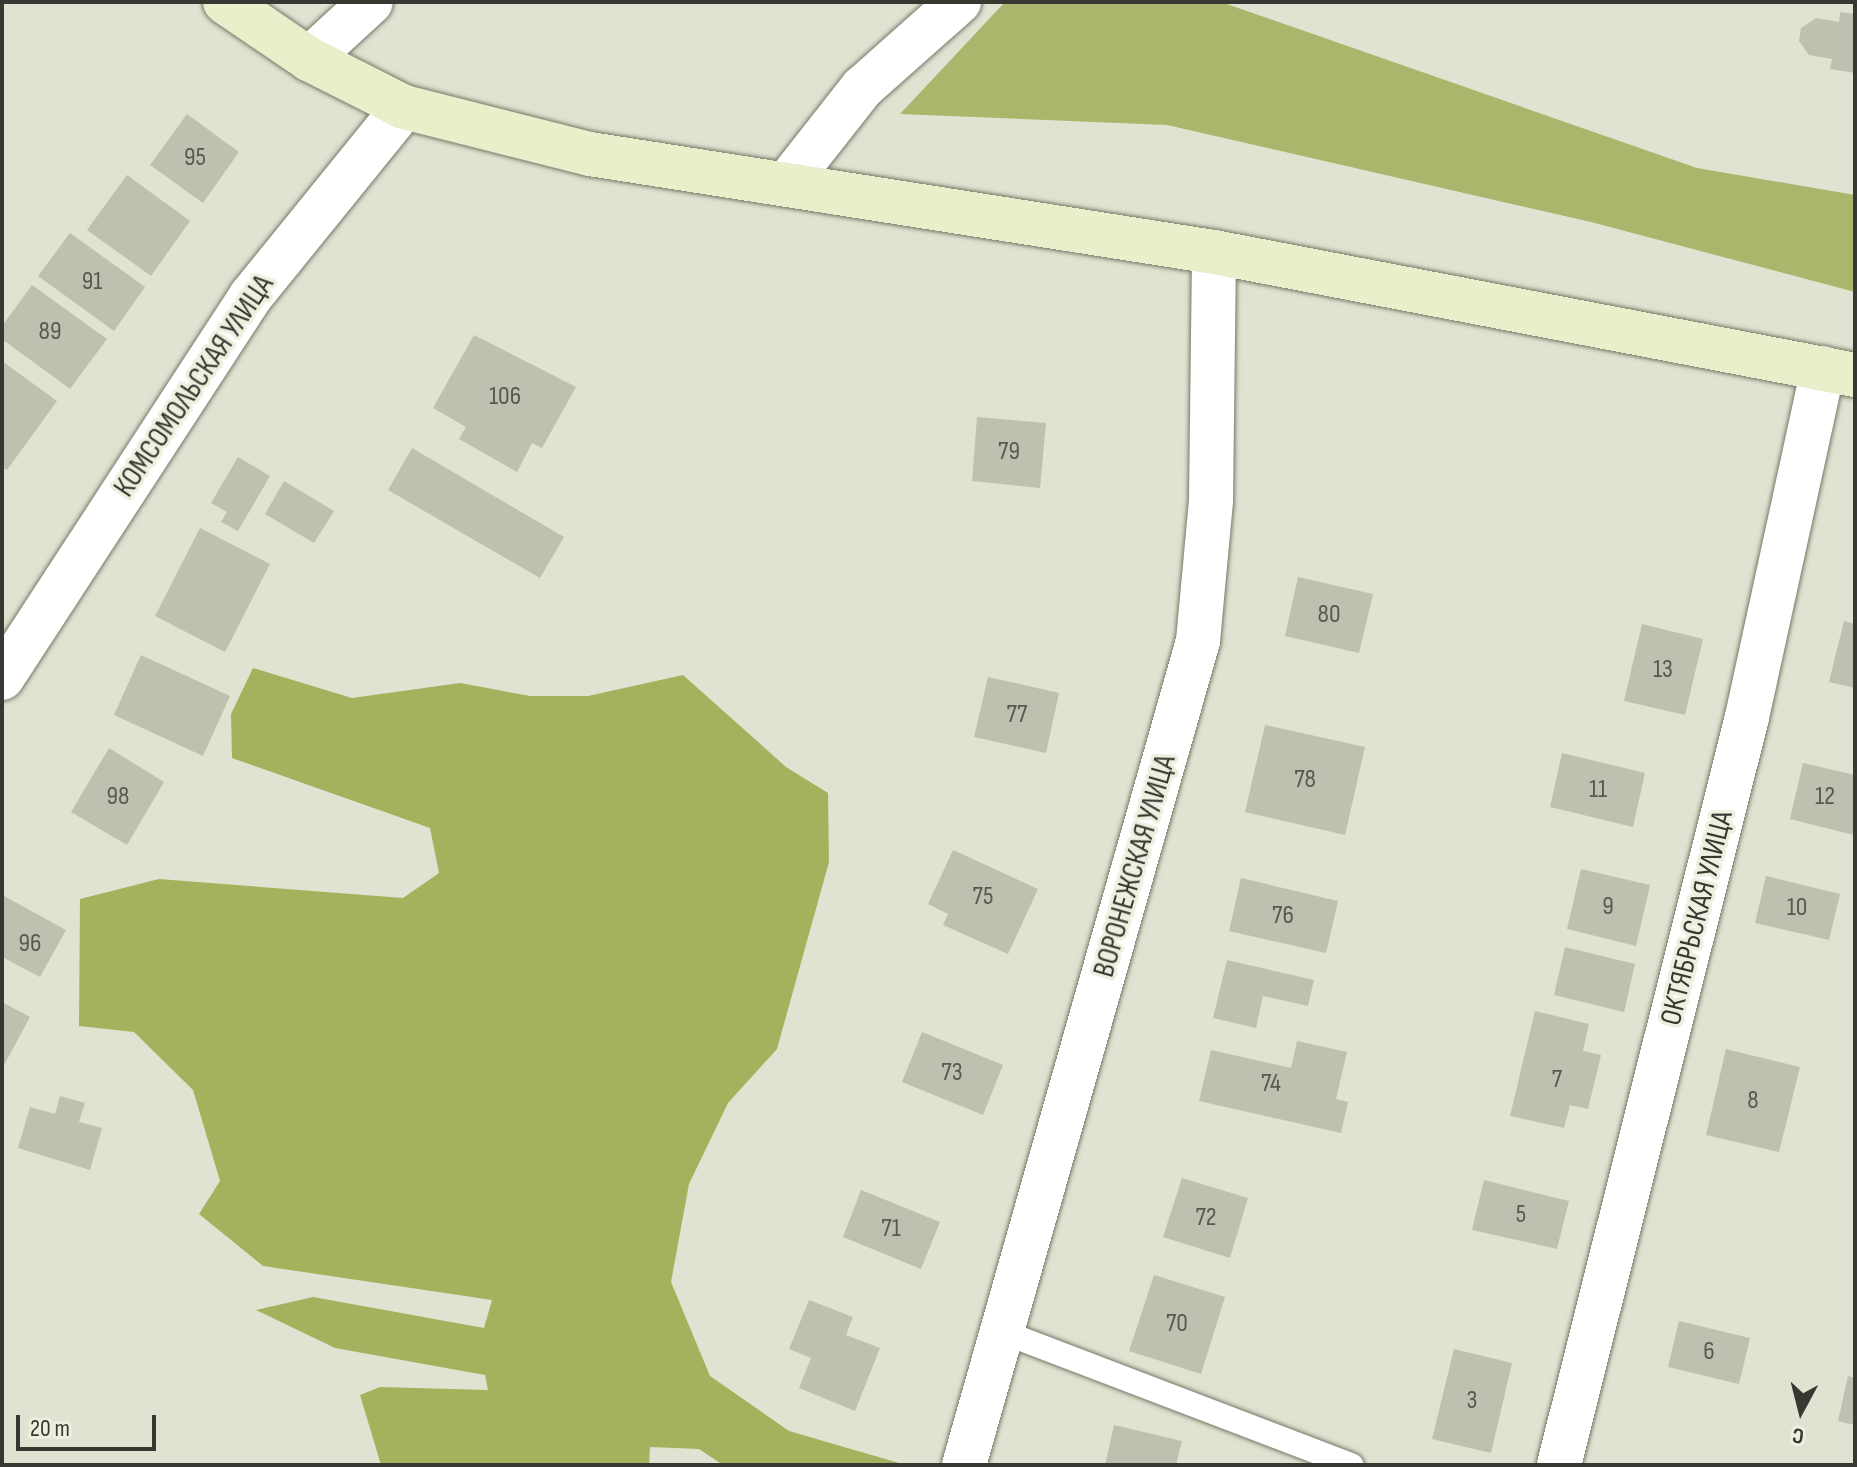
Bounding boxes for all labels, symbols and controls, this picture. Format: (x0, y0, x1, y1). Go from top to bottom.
house number: 95 (184, 142, 206, 174)
house number: 91 (82, 266, 102, 298)
street label: КОМСОМОЛЬСКАЯ УЛИЦА (106, 268, 282, 504)
house number: 89 (39, 316, 61, 348)
house number: 106 (489, 381, 521, 413)
house number: 79 (998, 436, 1020, 468)
house number: 80 (1318, 599, 1340, 631)
house number: 13 (1653, 654, 1673, 686)
house number: 77 (1007, 699, 1027, 731)
street label: ВОРОНЕЖСКАЯ УЛИЦА (1086, 751, 1184, 981)
house number: 78 (1294, 764, 1316, 796)
house number: 11 (1589, 774, 1607, 806)
house number: 98 (107, 781, 129, 813)
house number: 12 (1815, 781, 1835, 813)
street label: ОКТЯБРЬСКАЯ УЛИЦА (1653, 807, 1741, 1029)
house number: 75 (973, 881, 993, 913)
house number: 9 (1602, 891, 1614, 923)
house number: 10 (1787, 892, 1807, 924)
house number: 76 (1272, 900, 1294, 932)
house number: 96 (19, 928, 41, 960)
house number: 73 (941, 1057, 963, 1089)
house number: 7 (1552, 1064, 1562, 1096)
house number: 74 (1261, 1068, 1281, 1100)
house number: 8 (1747, 1085, 1759, 1117)
house number: 5 (1516, 1199, 1526, 1231)
house number: 72 (1195, 1202, 1217, 1234)
house number: 71 (881, 1213, 901, 1245)
house number: 70 (1166, 1308, 1188, 1340)
house number: 6 (1703, 1336, 1715, 1368)
north arrow (1761, 1371, 1841, 1451)
house number: 3 (1467, 1385, 1477, 1417)
scale bar (20, 1399, 160, 1449)
text: 20 m (30, 1414, 70, 1443)
text: С (1791, 1421, 1805, 1449)

